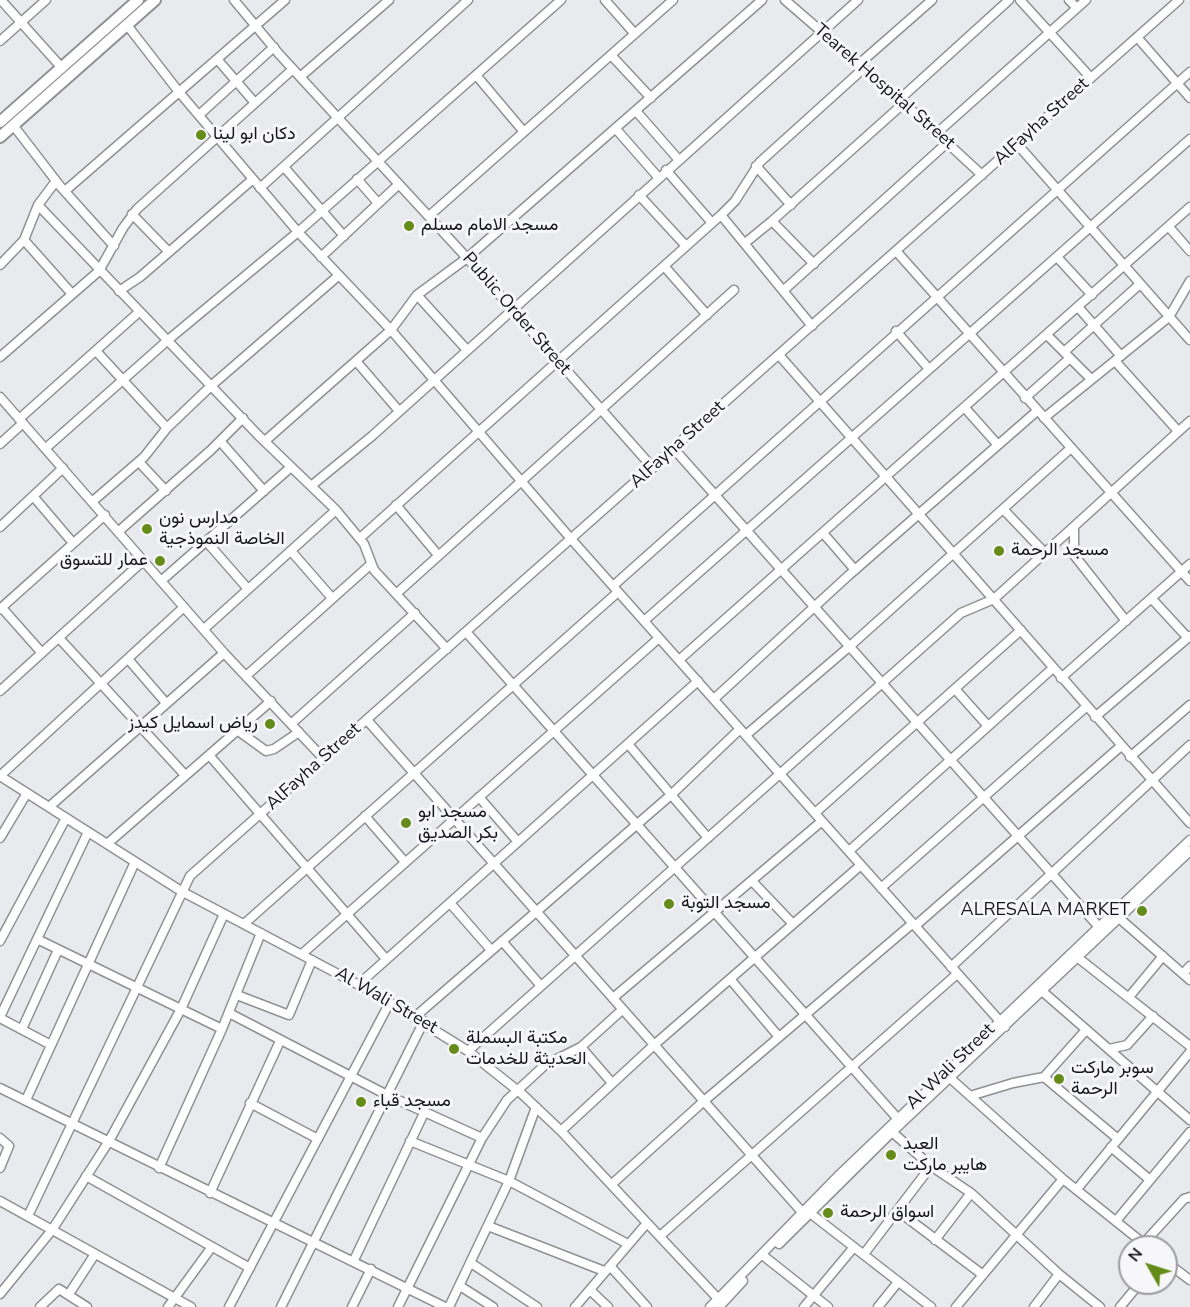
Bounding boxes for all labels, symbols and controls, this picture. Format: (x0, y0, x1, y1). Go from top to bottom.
street label: Tearek Hospital Street (809, 20, 959, 154)
street label: AlFayha Street (990, 74, 1094, 170)
place label: دكان ابو لينا (213, 124, 296, 146)
marker: دكان ابو لينا (194, 128, 208, 142)
place label: مسجد الامام مسلم (421, 215, 558, 237)
marker: مسجد الامام مسلم (402, 219, 416, 233)
street label: Public Order Street (457, 249, 575, 379)
street label: AlFayha Street (626, 397, 730, 493)
place label: مدارس نون الخاصة النموذجية (159, 508, 285, 550)
marker: مدارس نون الخاصة النموذجية (140, 522, 154, 536)
place label: مسجد الرحمة (1011, 540, 1109, 562)
marker: مسجد الرحمة (992, 544, 1006, 558)
place label: عمار للتسوق (60, 550, 148, 572)
marker: عمار للتسوق (153, 554, 167, 568)
place label: رياض اسمايل كيدز (128, 713, 258, 735)
marker: رياض اسمايل كيدز (263, 717, 277, 731)
street label: AlFayha Street (262, 719, 366, 815)
place label: مسجد ابو بكر الصديق (418, 802, 498, 844)
marker: مسجد ابو بكر الصديق (399, 816, 413, 830)
place label: مسجد التوبة (681, 893, 771, 915)
marker: مسجد التوبة (662, 897, 676, 911)
place label: ALRESALA MARKET (961, 900, 1130, 922)
marker: ALRESALA MARKET (1135, 904, 1149, 918)
street label: Al Wali Street (331, 963, 441, 1039)
street label: Al Wali Street (902, 1019, 1000, 1115)
place label: مكتبة البسملة الحديثة للخدمات (466, 1028, 586, 1070)
marker: مكتبة البسملة الحديثة للخدمات (447, 1042, 461, 1056)
place label: سوبر ماركت الرحمة (1071, 1058, 1154, 1100)
marker: سوبر ماركت الرحمة (1052, 1072, 1066, 1086)
place label: مسجد قباء (373, 1091, 451, 1113)
marker: مسجد قباء (354, 1095, 368, 1109)
place label: العبد هايبر ماركت (903, 1134, 987, 1176)
marker: العبد هايبر ماركت (884, 1148, 898, 1162)
place label: اسواق الرحمة (840, 1202, 934, 1224)
marker: اسواق الرحمة (821, 1206, 835, 1220)
north arrow (1118, 1235, 1178, 1295)
text: N (1123, 1243, 1148, 1267)

